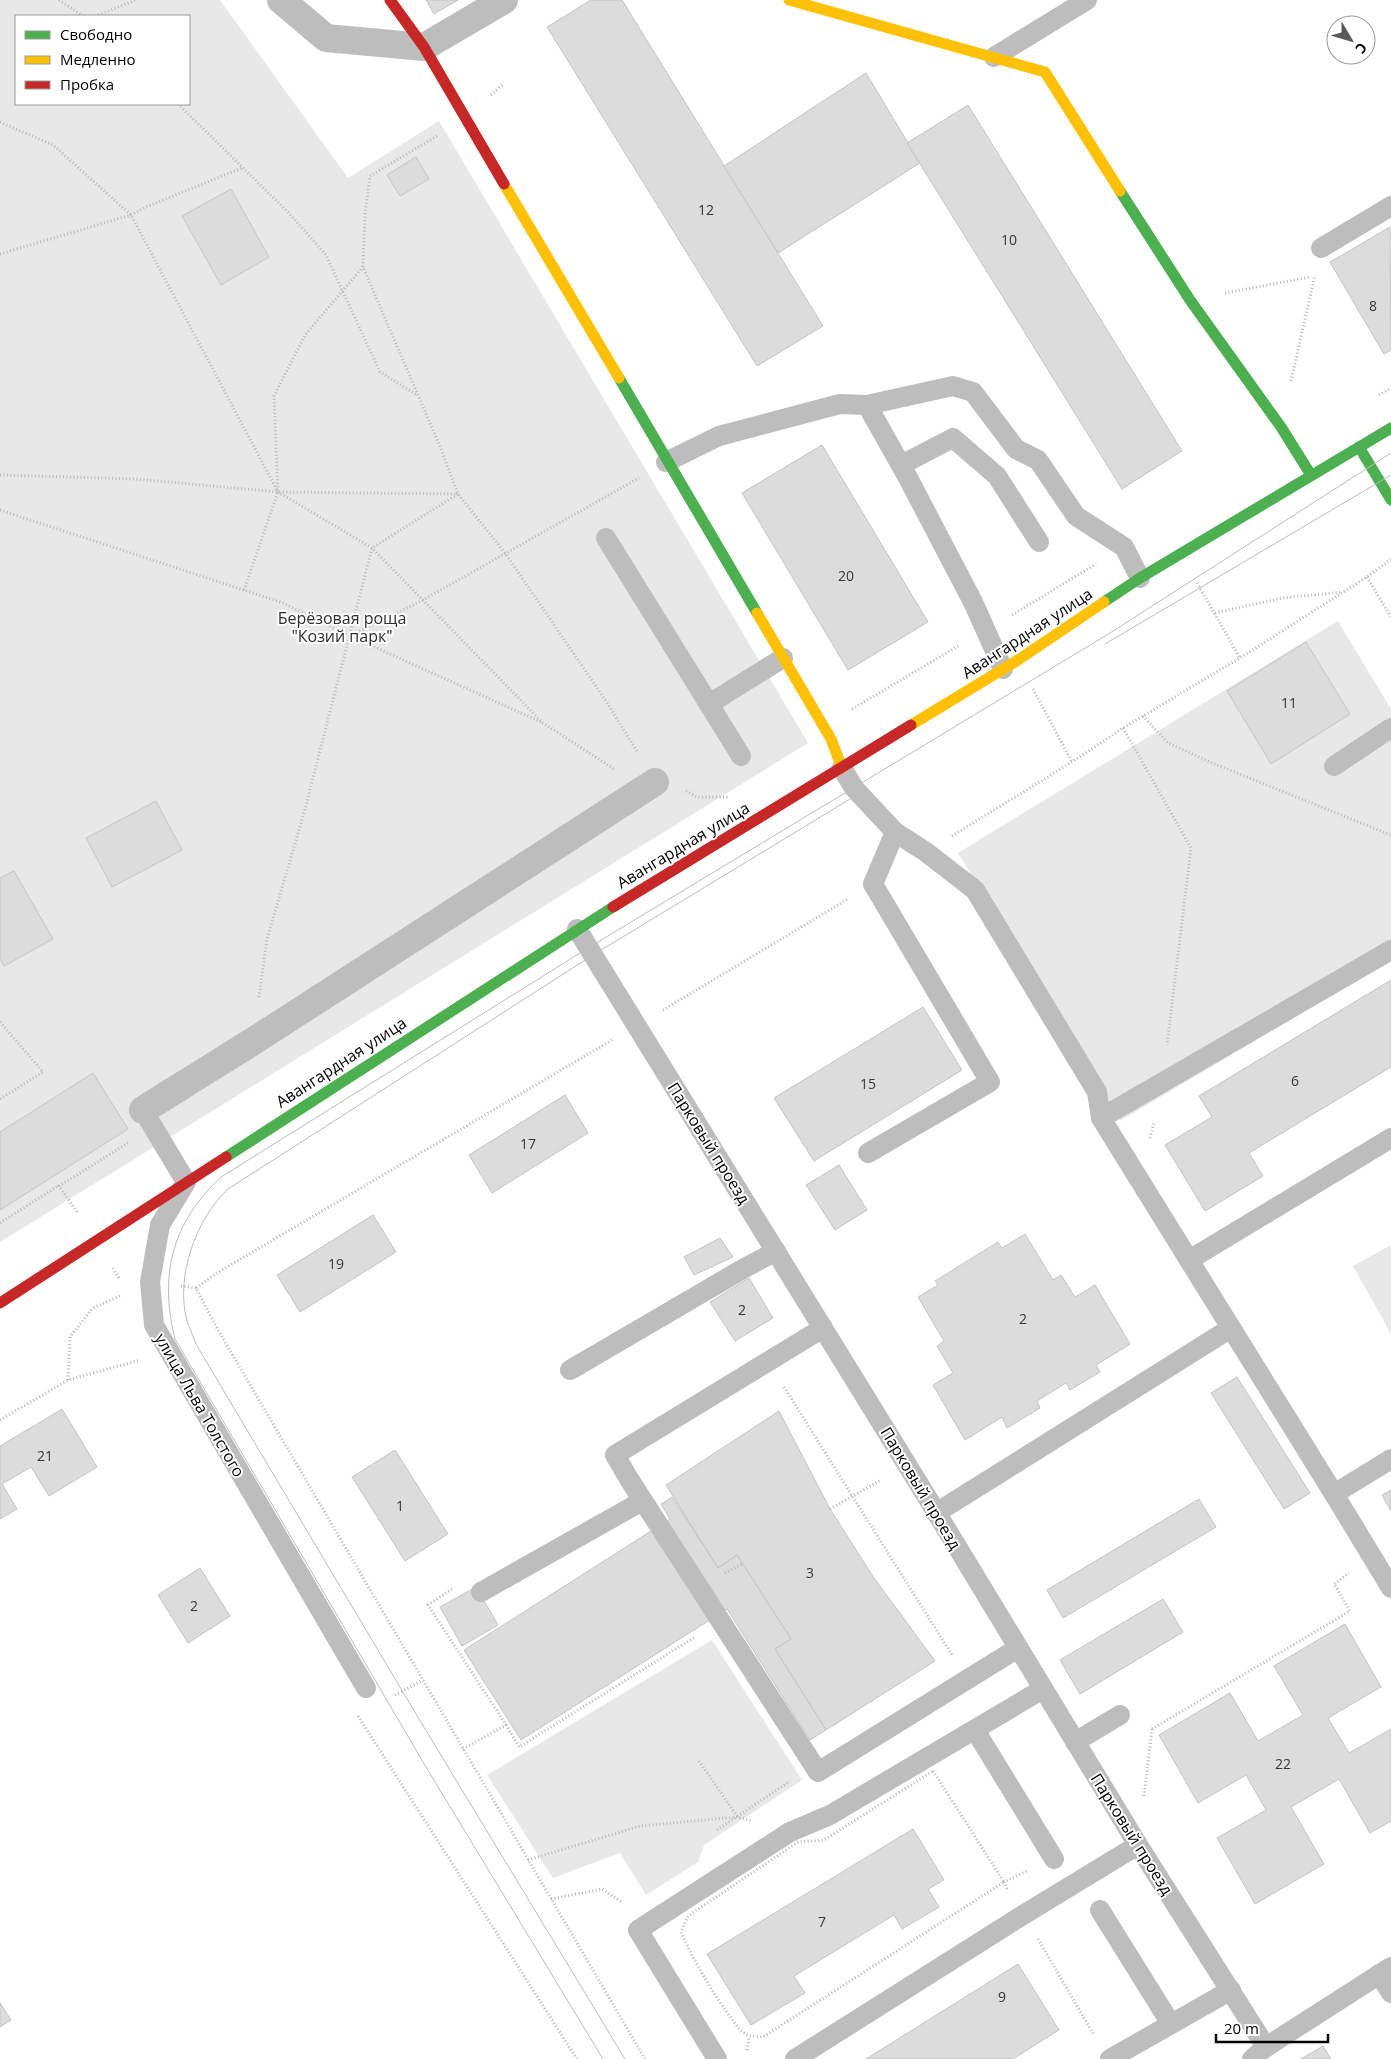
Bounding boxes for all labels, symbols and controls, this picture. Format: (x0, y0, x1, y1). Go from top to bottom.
legend (15, 15, 190, 105)
north arrow (1326, 15, 1376, 65)
text: Свободно (60, 24, 132, 44)
text: С (1351, 39, 1372, 58)
text: Медленно (60, 49, 136, 69)
text: Пробка (60, 74, 114, 94)
house number: 12 (698, 200, 714, 219)
house number: 10 (1001, 230, 1017, 249)
house number: 8 (1369, 296, 1377, 315)
house number: 20 (838, 566, 854, 585)
street label: Авангардная улица (958, 583, 1096, 683)
park label: Берёзовая роща "Козий парк" (278, 607, 406, 647)
house number: 11 (1281, 693, 1297, 712)
street label: Авангардная улица (612, 797, 754, 893)
street label: Авангардная улица (272, 1012, 410, 1112)
house number: 6 (1291, 1071, 1299, 1090)
house number: 15 (860, 1074, 876, 1093)
street label: Парковый проезд (663, 1078, 755, 1208)
house number: 17 (520, 1134, 536, 1153)
house number: 19 (328, 1254, 344, 1273)
house number: 2 (738, 1300, 746, 1319)
house number: 2 (1019, 1309, 1027, 1328)
street label: улица Льва Толстого (150, 1329, 250, 1481)
street label: Парковый проезд (876, 1423, 966, 1553)
house number: 21 (37, 1446, 53, 1465)
house number: 1 (396, 1496, 404, 1515)
house number: 3 (806, 1563, 814, 1582)
house number: 2 (190, 1596, 198, 1615)
house number: 22 (1275, 1754, 1291, 1773)
street label: Парковый проезд (1086, 1769, 1178, 1899)
house number: 7 (818, 1912, 826, 1931)
house number: 9 (998, 1987, 1006, 2006)
scale bar (1216, 2012, 1328, 2044)
text: 20 m (1224, 2018, 1259, 2038)

